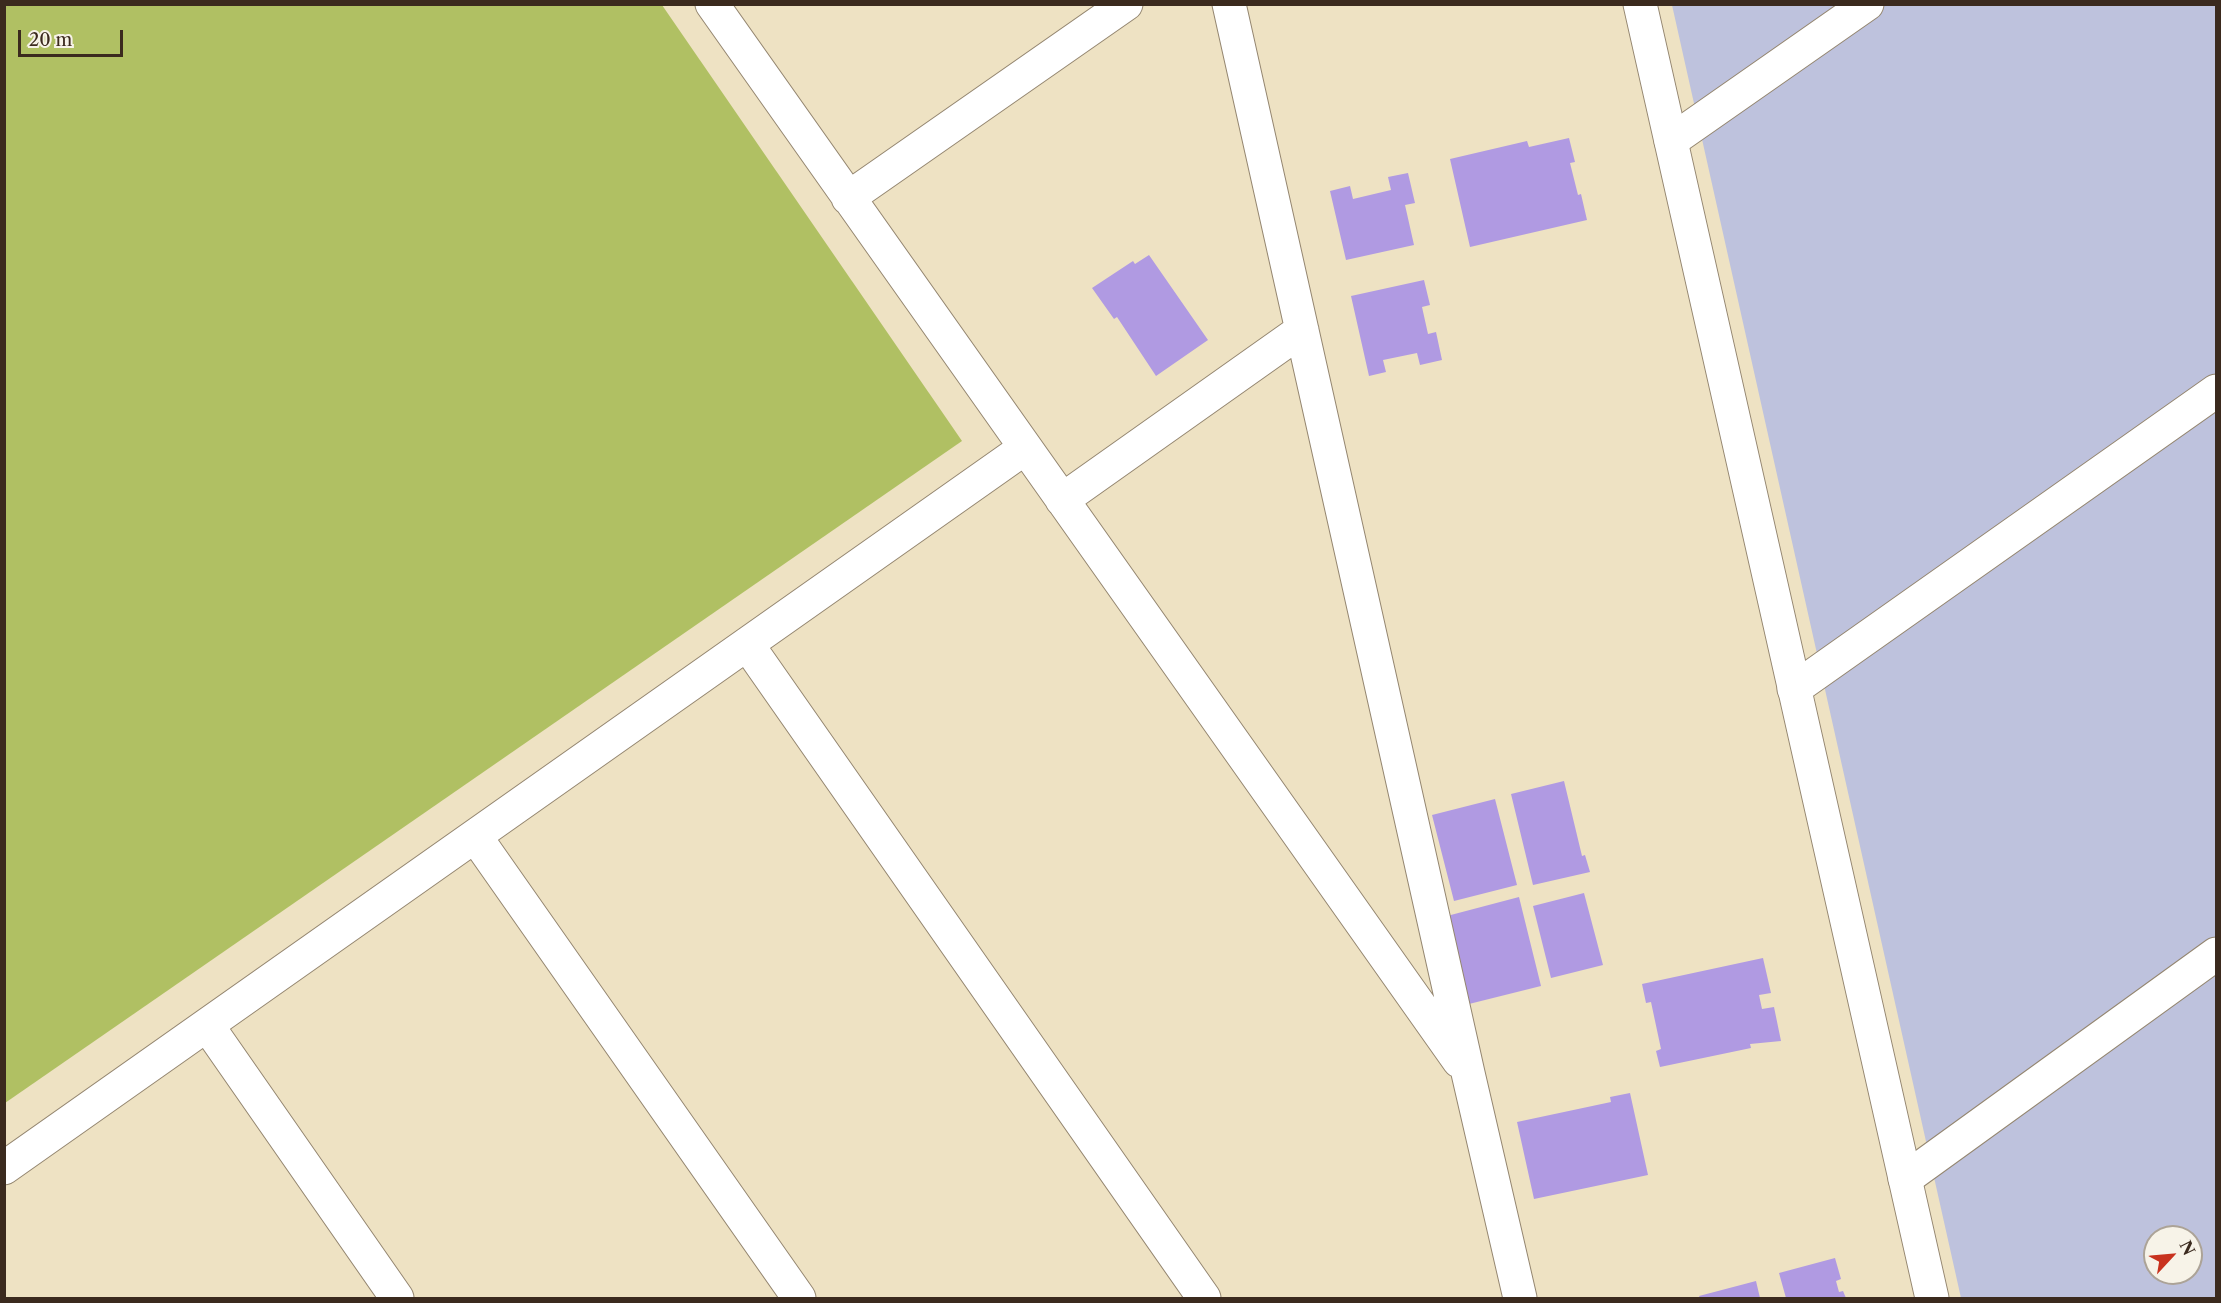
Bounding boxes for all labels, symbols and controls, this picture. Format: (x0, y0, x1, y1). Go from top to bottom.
scale bar (21, 18, 126, 56)
text: 20 m (29, 29, 72, 51)
north arrow (2143, 1225, 2203, 1285)
text: N (2175, 1237, 2199, 1259)

